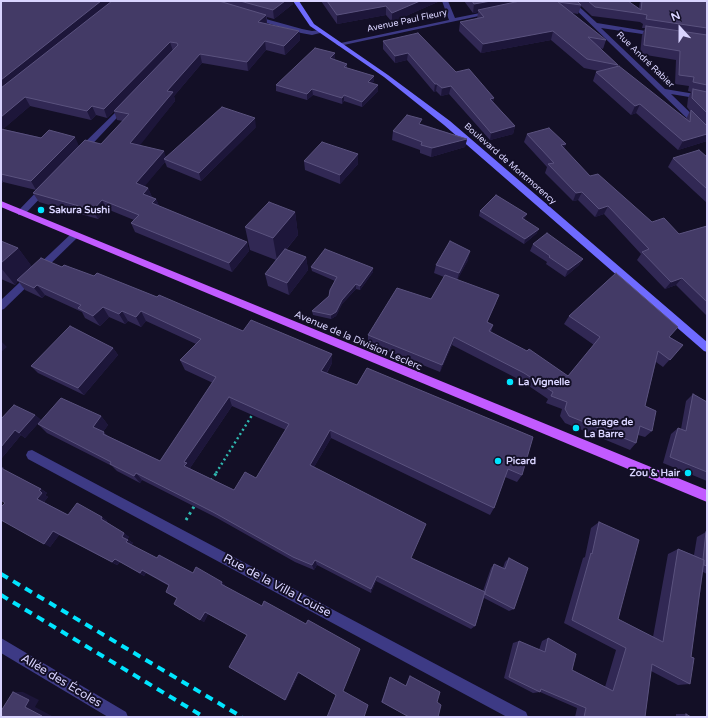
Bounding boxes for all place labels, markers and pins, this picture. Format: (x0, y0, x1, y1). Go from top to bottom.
place label: Sakura Sushi (49, 204, 110, 216)
marker: Sakura Sushi (36, 205, 46, 215)
place label: La Vignelle (518, 376, 570, 388)
marker: La Vignelle (505, 377, 515, 387)
place label: Garage de La Barre (584, 416, 633, 440)
marker: Garage de La Barre (571, 423, 581, 433)
place label: Picard (506, 455, 536, 467)
marker: Picard (493, 456, 503, 466)
place label: Zou & Hair (629, 467, 680, 479)
marker: Zou & Hair (683, 468, 693, 478)

